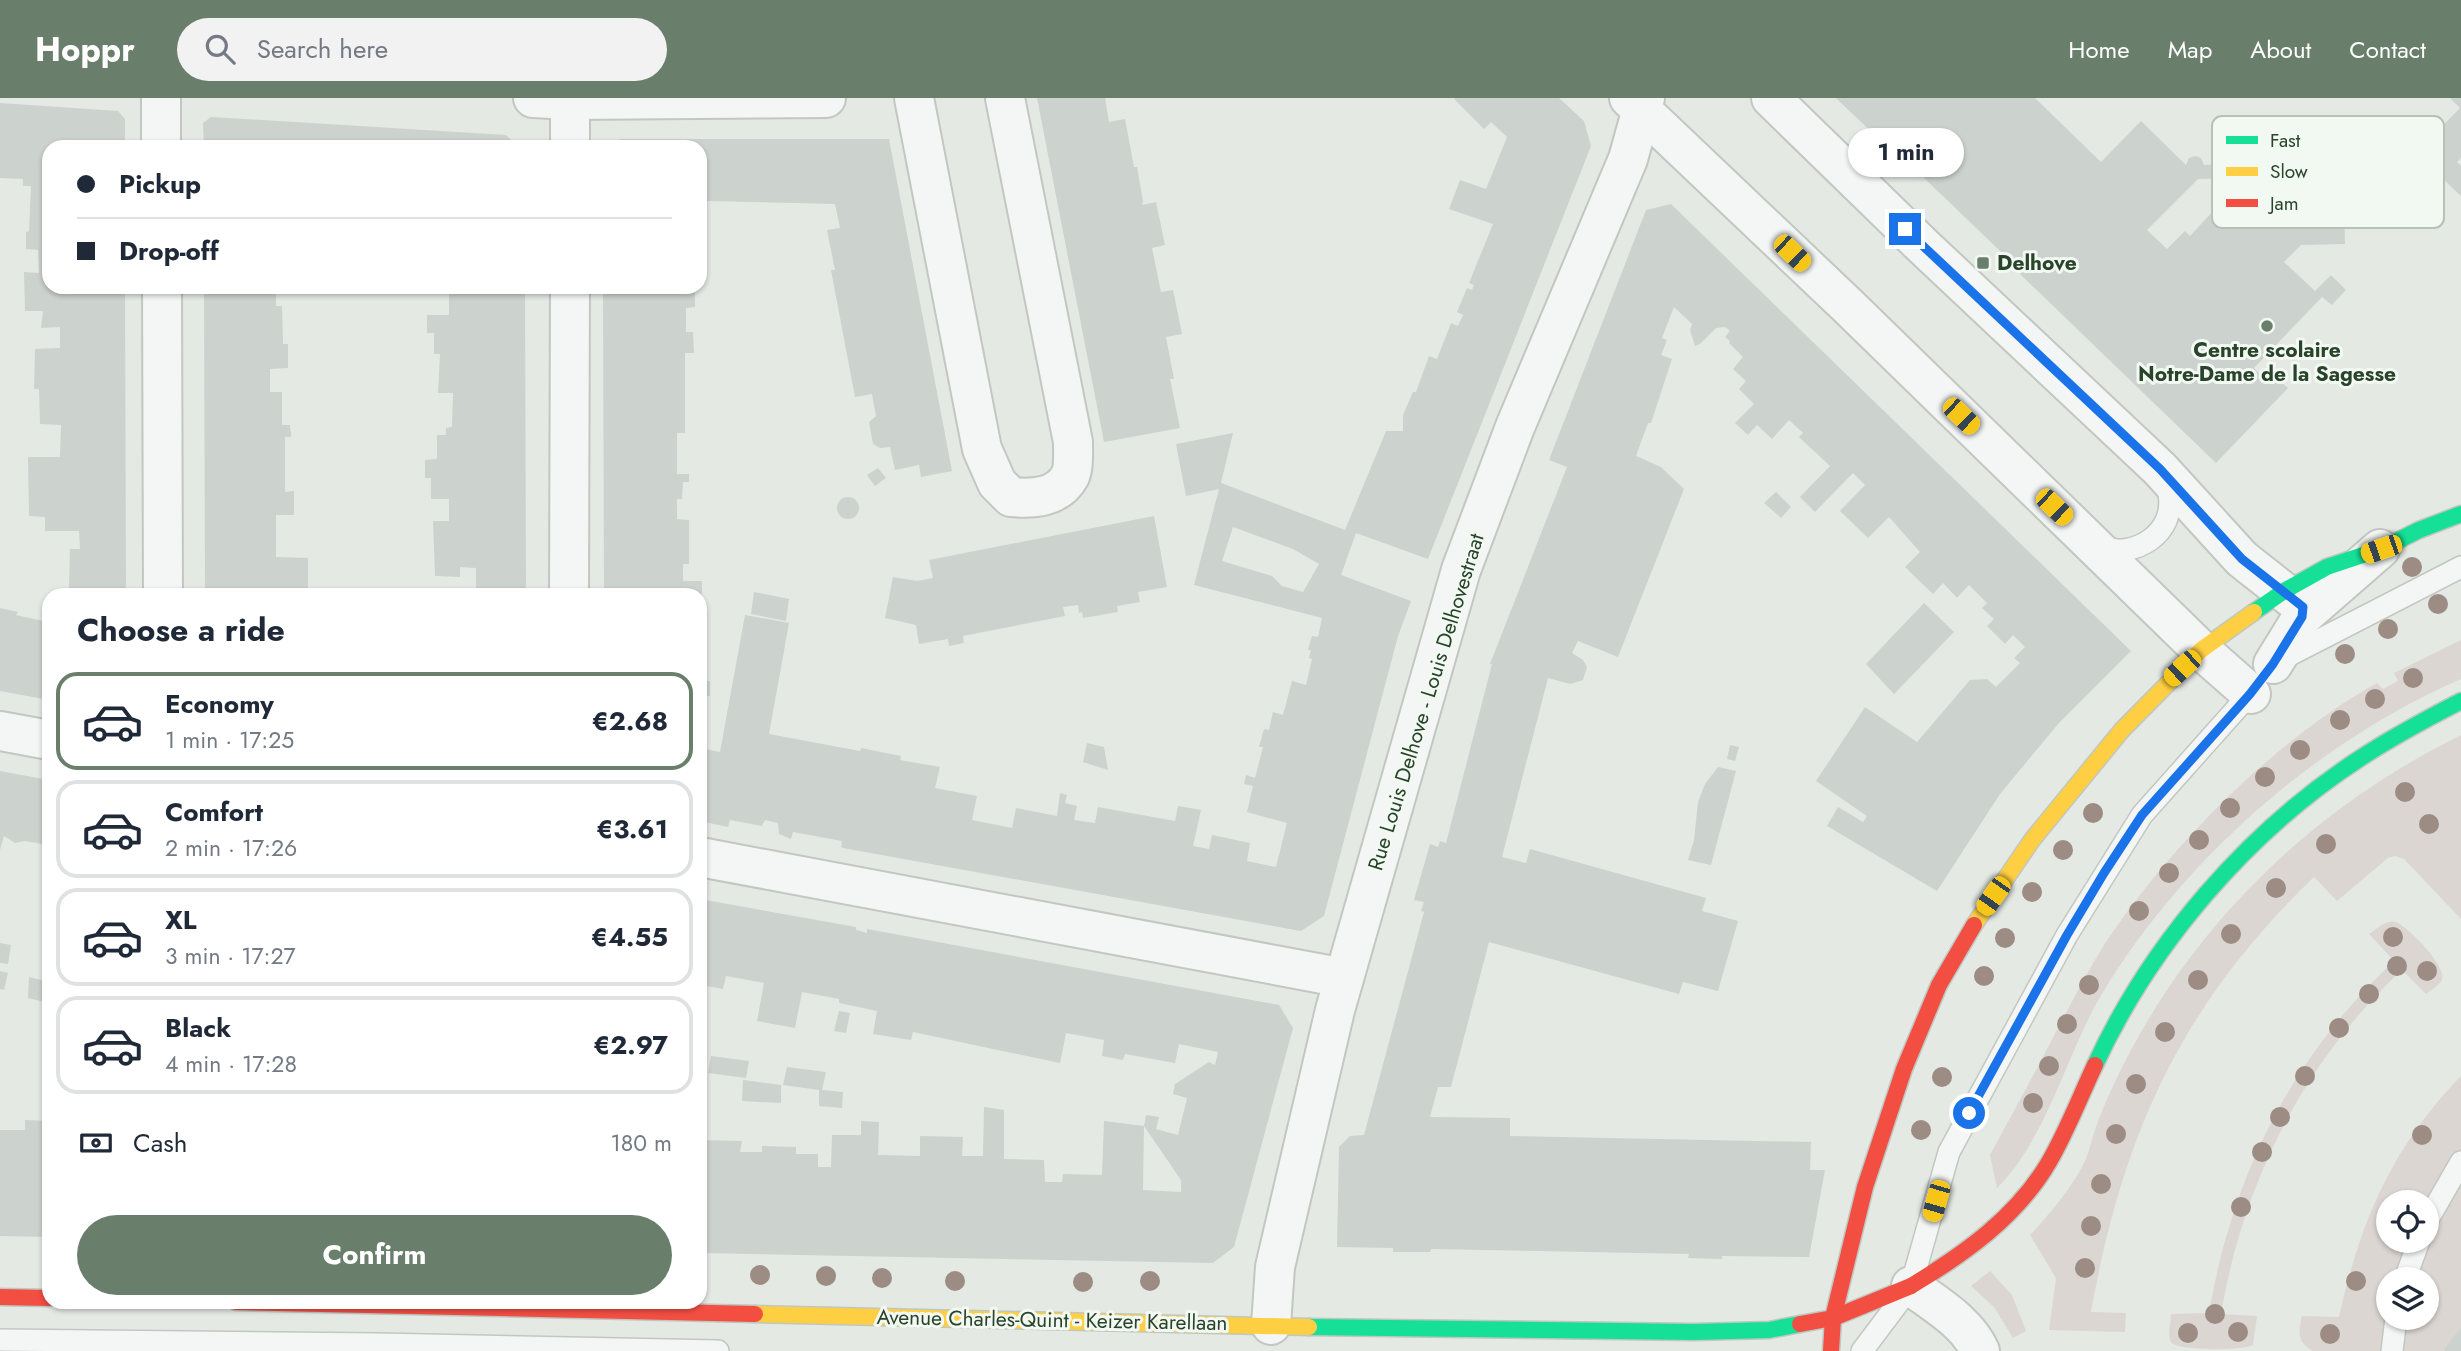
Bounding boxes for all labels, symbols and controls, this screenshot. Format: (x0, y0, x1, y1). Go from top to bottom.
search box (177, 18, 667, 81)
text: Hoppr (35, 26, 135, 73)
icon: search (201, 30, 239, 68)
text: Search here (257, 30, 388, 68)
text: Home (2068, 32, 2130, 67)
text: Map (2168, 32, 2212, 67)
text: About (2250, 32, 2311, 67)
text: Contact (2349, 32, 2426, 67)
legend (2212, 116, 2444, 228)
text: Fast (2270, 127, 2301, 154)
callout: 1 min (1847, 128, 1963, 176)
text: 1 min (1877, 135, 1935, 169)
text: Slow (2270, 158, 2308, 185)
text: Pickup (119, 165, 201, 203)
text: Jam (2267, 190, 2299, 217)
route end (1889, 213, 1921, 245)
car (1770, 231, 1815, 275)
text: Drop-off (119, 232, 219, 270)
place label: Delhove (1997, 248, 2077, 278)
marker: Delhove (1975, 255, 1991, 271)
marker: Centre scolaire Notre-Dame de la Sagesse (2259, 318, 2275, 334)
place label: Centre scolaire Notre-Dame de la Sagesse (2138, 335, 2396, 389)
car (1939, 394, 1984, 438)
car (2032, 485, 2077, 529)
street label: Rue Louis Delhove - Louis Delhovestraat (1360, 530, 1492, 874)
car (2358, 532, 2405, 566)
text: Choose a ride (77, 607, 285, 653)
car (2160, 646, 2205, 690)
text: Economy (165, 685, 274, 723)
icon: car (81, 690, 144, 753)
text: €2.68 (592, 702, 668, 740)
text: 1 min · 17:25 (165, 723, 294, 757)
text: Comfort (165, 793, 263, 831)
icon: car (81, 798, 144, 861)
text: €3.61 (596, 810, 668, 848)
text: 2 min · 17:26 (165, 831, 297, 865)
car (1973, 873, 2014, 919)
text: XL (165, 901, 197, 939)
icon: car (81, 906, 144, 969)
text: €4.55 (591, 918, 668, 956)
text: 3 min · 17:27 (165, 939, 296, 973)
text: Black (165, 1009, 231, 1047)
icon: car (81, 1014, 144, 1077)
text: €2.97 (593, 1026, 668, 1064)
text: 4 min · 17:28 (165, 1047, 297, 1081)
route start (1953, 1097, 1985, 1129)
icon: cash (77, 1124, 115, 1162)
text: Cash (133, 1124, 187, 1162)
text: 180 m (610, 1126, 672, 1160)
car (1921, 1178, 1952, 1224)
map controls (2376, 1190, 2439, 1330)
button: locate (2376, 1190, 2439, 1253)
button: Confirm (77, 1215, 672, 1295)
button: layers (2376, 1267, 2439, 1330)
street label: Avenue Charles-Quint - Keizer Karellaan (876, 1302, 1228, 1338)

